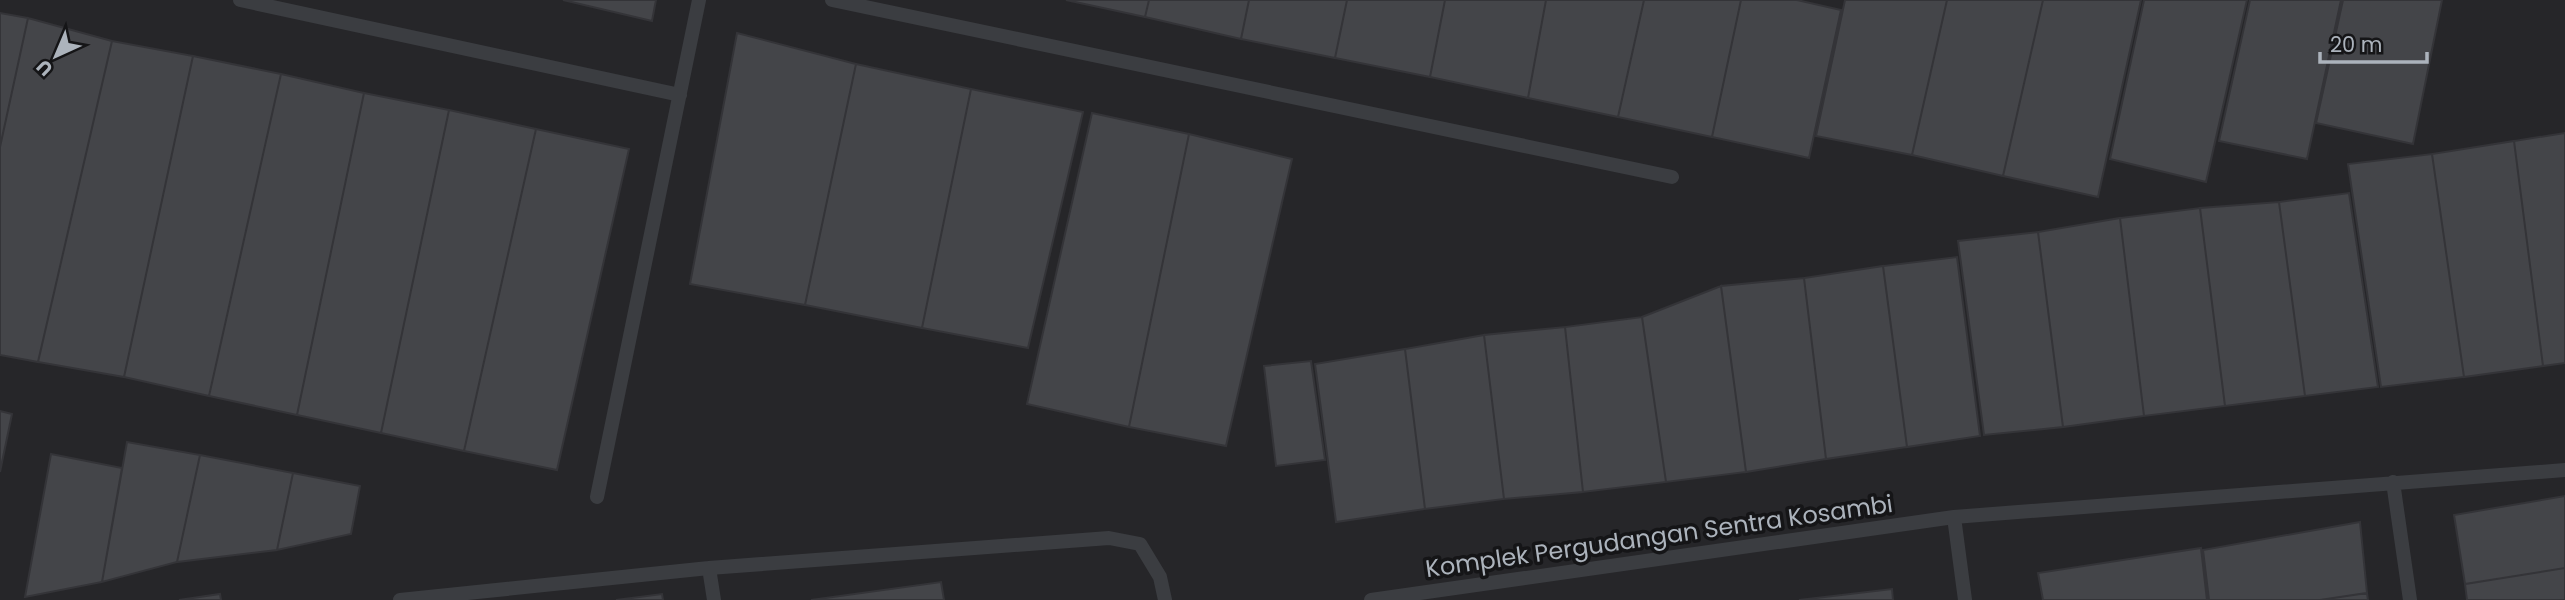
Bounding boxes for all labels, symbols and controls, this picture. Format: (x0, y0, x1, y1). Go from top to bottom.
north arrow (21, 21, 91, 91)
scale bar (2320, 21, 2427, 65)
text: 20 m (2330, 30, 2383, 59)
text: U (30, 54, 59, 82)
street label: Komplek Pergudangan Sentra Kosambi (1423, 487, 1895, 585)

